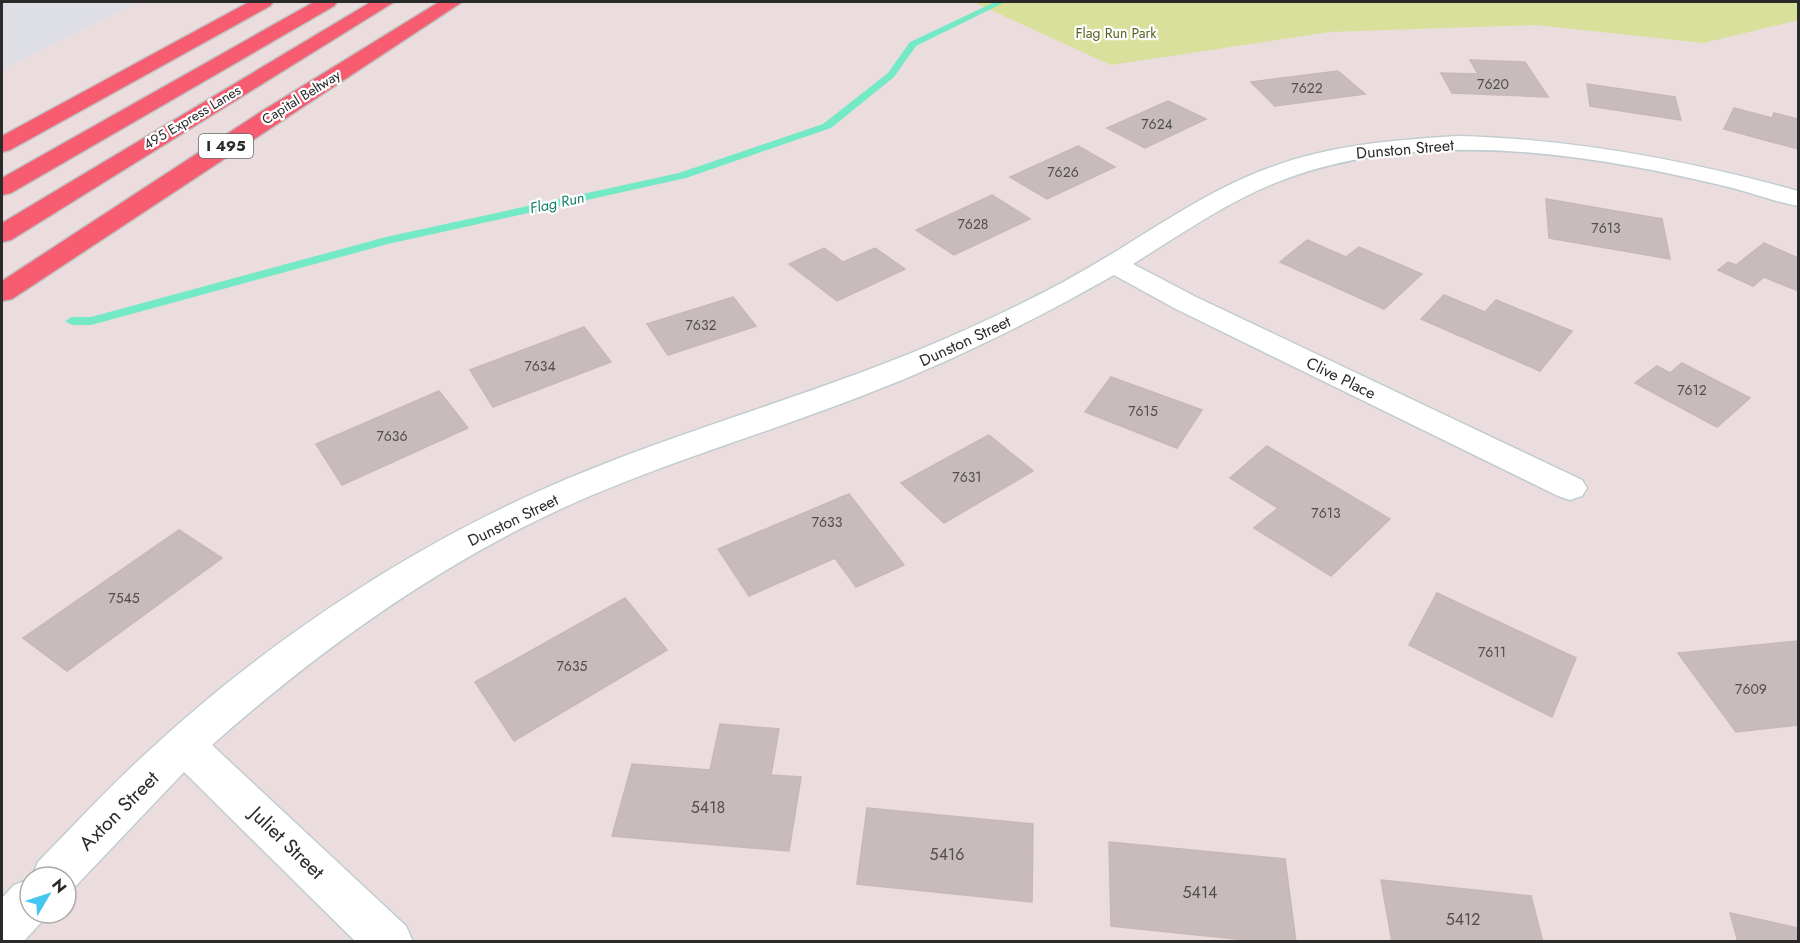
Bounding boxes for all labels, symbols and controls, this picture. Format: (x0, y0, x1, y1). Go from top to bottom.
park label: Flag Run Park (1076, 23, 1157, 43)
street label: Capital Beltway (258, 64, 345, 129)
house number: 7620 (1477, 74, 1509, 94)
house number: 7622 (1291, 78, 1323, 98)
street label: 495 Express Lanes (140, 80, 245, 154)
house number: 7624 (1141, 114, 1173, 134)
street label: Dunston Street (1355, 133, 1455, 165)
road number: I 495 (199, 134, 253, 158)
house number: 7626 (1047, 162, 1079, 182)
water label: Flag Run (528, 187, 586, 219)
house number: 7628 (957, 214, 989, 234)
house number: 7613 (1591, 218, 1621, 238)
street label: Dunston Street (916, 310, 1014, 372)
house number: 7632 (685, 315, 717, 335)
street label: Clive Place (1302, 351, 1380, 405)
house number: 7634 (524, 356, 556, 376)
house number: 7612 (1677, 380, 1707, 400)
house number: 7615 (1128, 401, 1158, 421)
house number: 7636 (376, 426, 408, 446)
house number: 7631 (952, 467, 982, 487)
street label: Dunston Street (464, 488, 562, 552)
house number: 7613 (1311, 503, 1341, 523)
house number: 7633 (812, 512, 843, 532)
house number: 7545 (108, 588, 140, 608)
house number: 7611 (1478, 642, 1506, 662)
house number: 7635 (557, 656, 588, 676)
house number: 7609 (1735, 679, 1767, 699)
street label: Axton Street (72, 764, 166, 858)
house number: 5418 (691, 796, 725, 819)
street label: Juliet Street (241, 798, 331, 886)
house number: 5416 (930, 843, 964, 866)
north arrow (18, 865, 78, 925)
text: N (46, 874, 72, 898)
house number: 5414 (1183, 881, 1217, 904)
house number: 5412 (1446, 908, 1480, 931)

